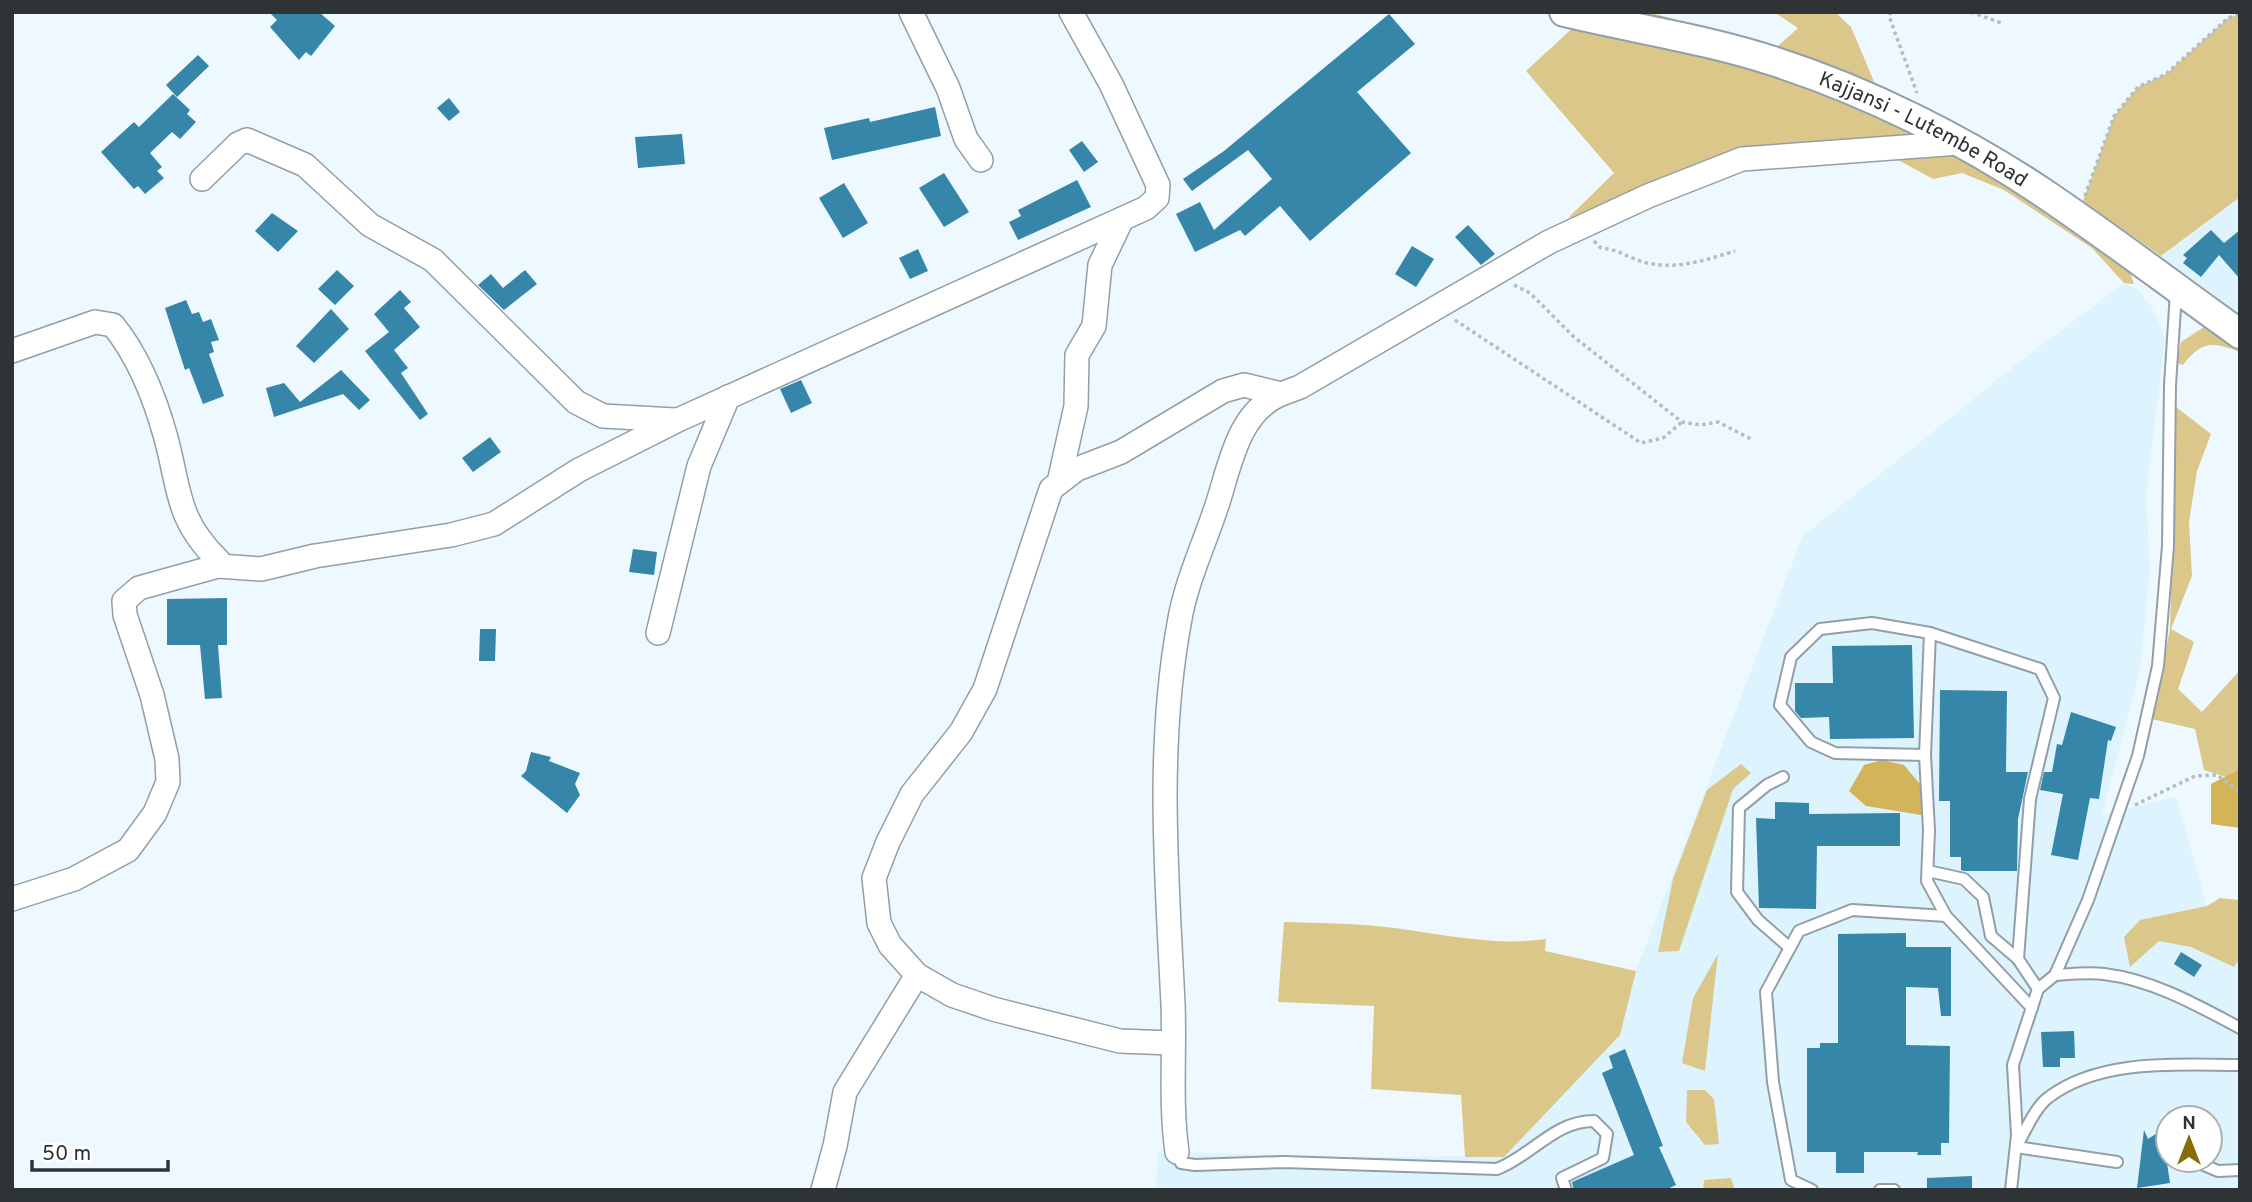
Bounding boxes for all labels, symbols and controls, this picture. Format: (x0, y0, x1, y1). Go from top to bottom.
street label: Kajjansi - Lutembe Road (1815, 66, 2032, 194)
north arrow (2154, 1104, 2224, 1174)
text: N (2182, 1112, 2196, 1136)
scale bar (32, 1128, 168, 1172)
text: 50 m (42, 1141, 91, 1168)

